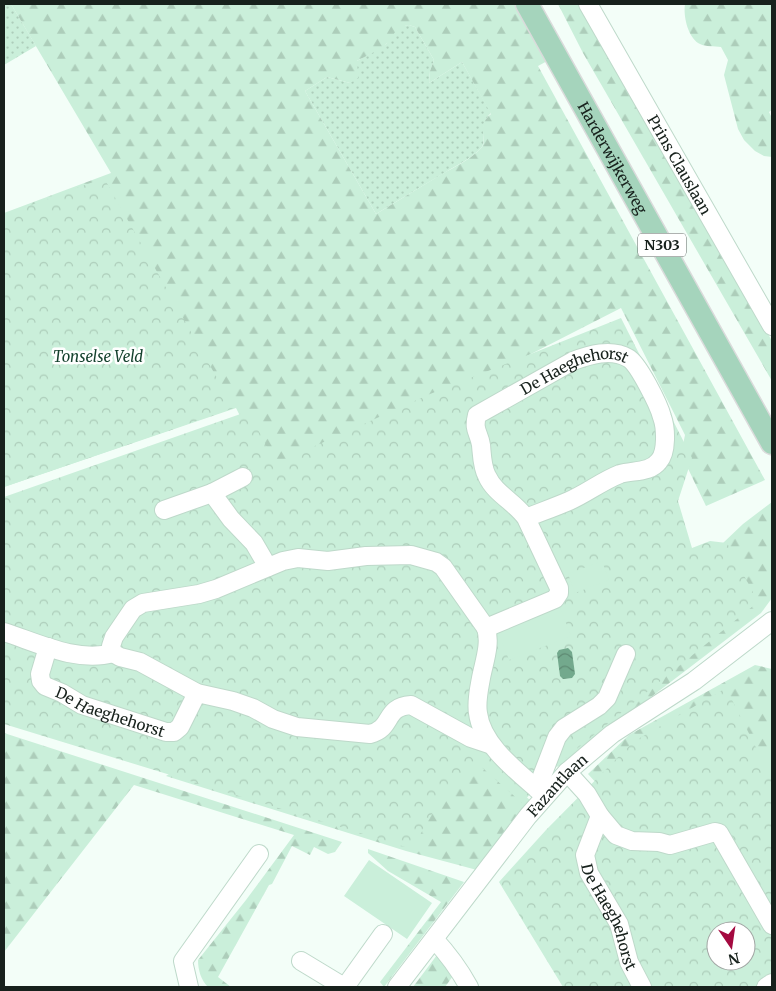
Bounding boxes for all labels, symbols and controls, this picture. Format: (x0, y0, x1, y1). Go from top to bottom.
street label: Harderwijkerweg (574, 98, 652, 217)
street label: Prins Clauslaan (644, 111, 716, 218)
road number: N303 (638, 234, 686, 256)
street label: De Haeghehorst (517, 343, 632, 398)
park label: Tonselse Veld (53, 347, 143, 366)
street label: De Haeghehorst (53, 682, 167, 741)
street label: Fazantlaan (523, 750, 591, 820)
street label: De Haeghehorst (578, 862, 641, 974)
north arrow (706, 921, 756, 971)
text: N (727, 949, 741, 969)

